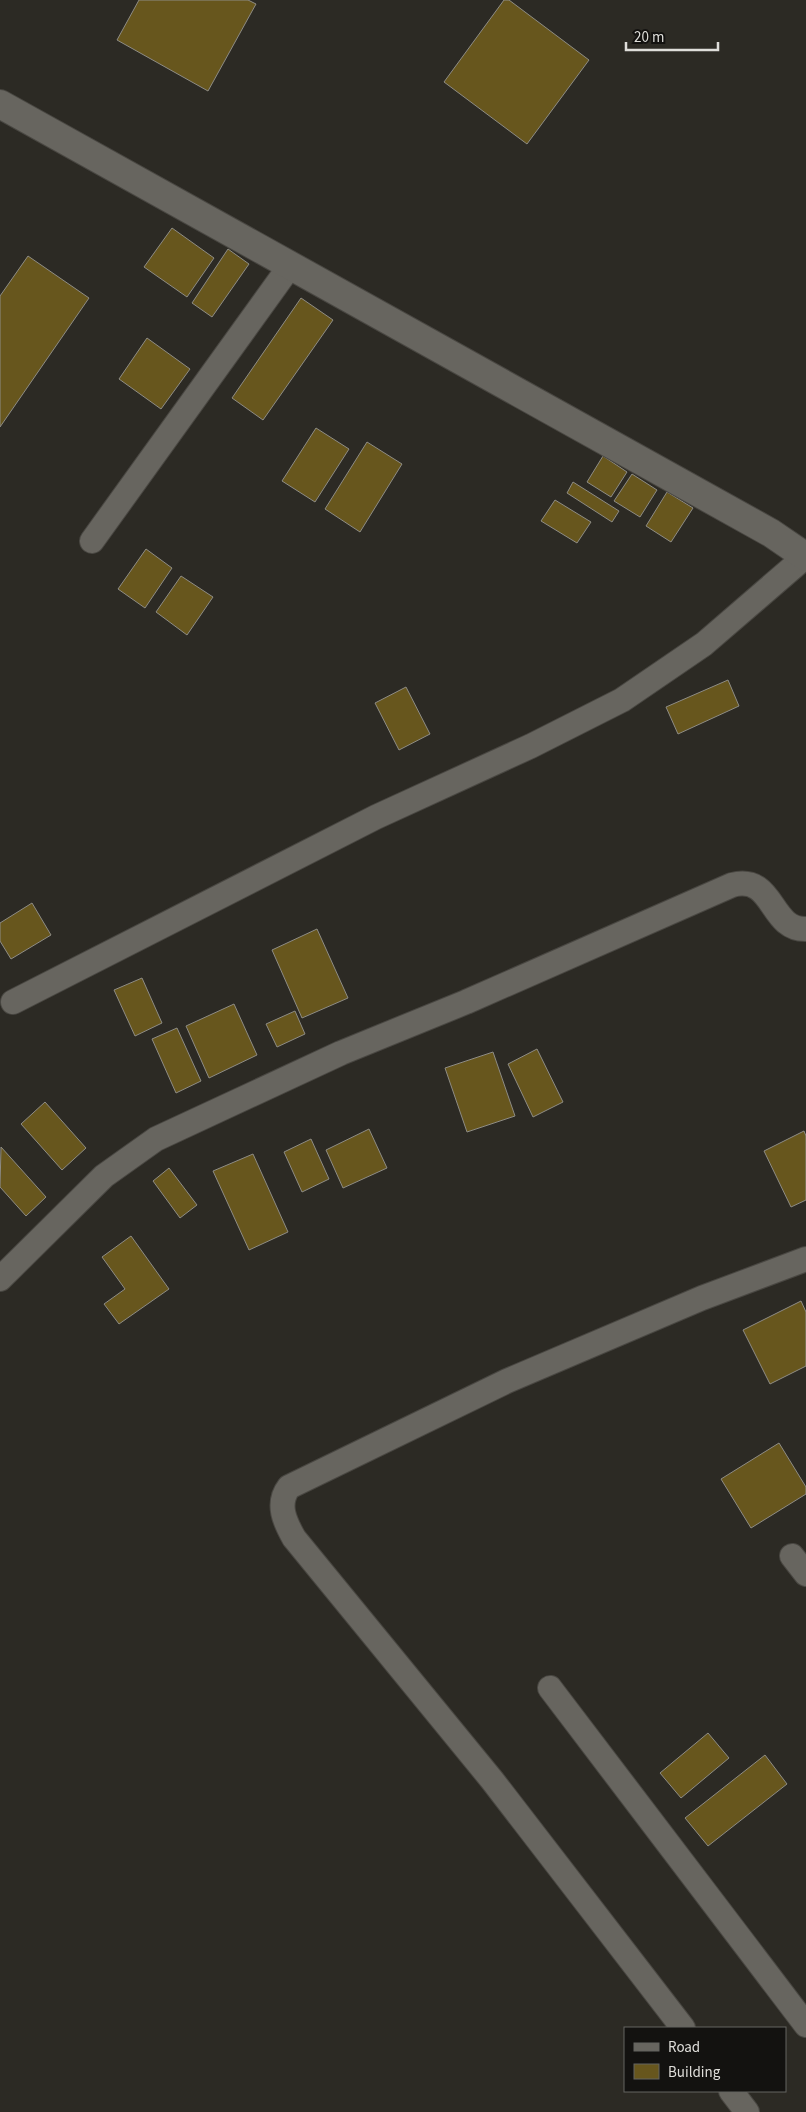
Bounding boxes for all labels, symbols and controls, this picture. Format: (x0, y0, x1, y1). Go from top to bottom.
scale bar (626, 20, 718, 52)
text: 20 m (634, 27, 664, 48)
legend (624, 2027, 786, 2092)
text: Road (668, 2037, 700, 2058)
text: Building (668, 2062, 721, 2083)

